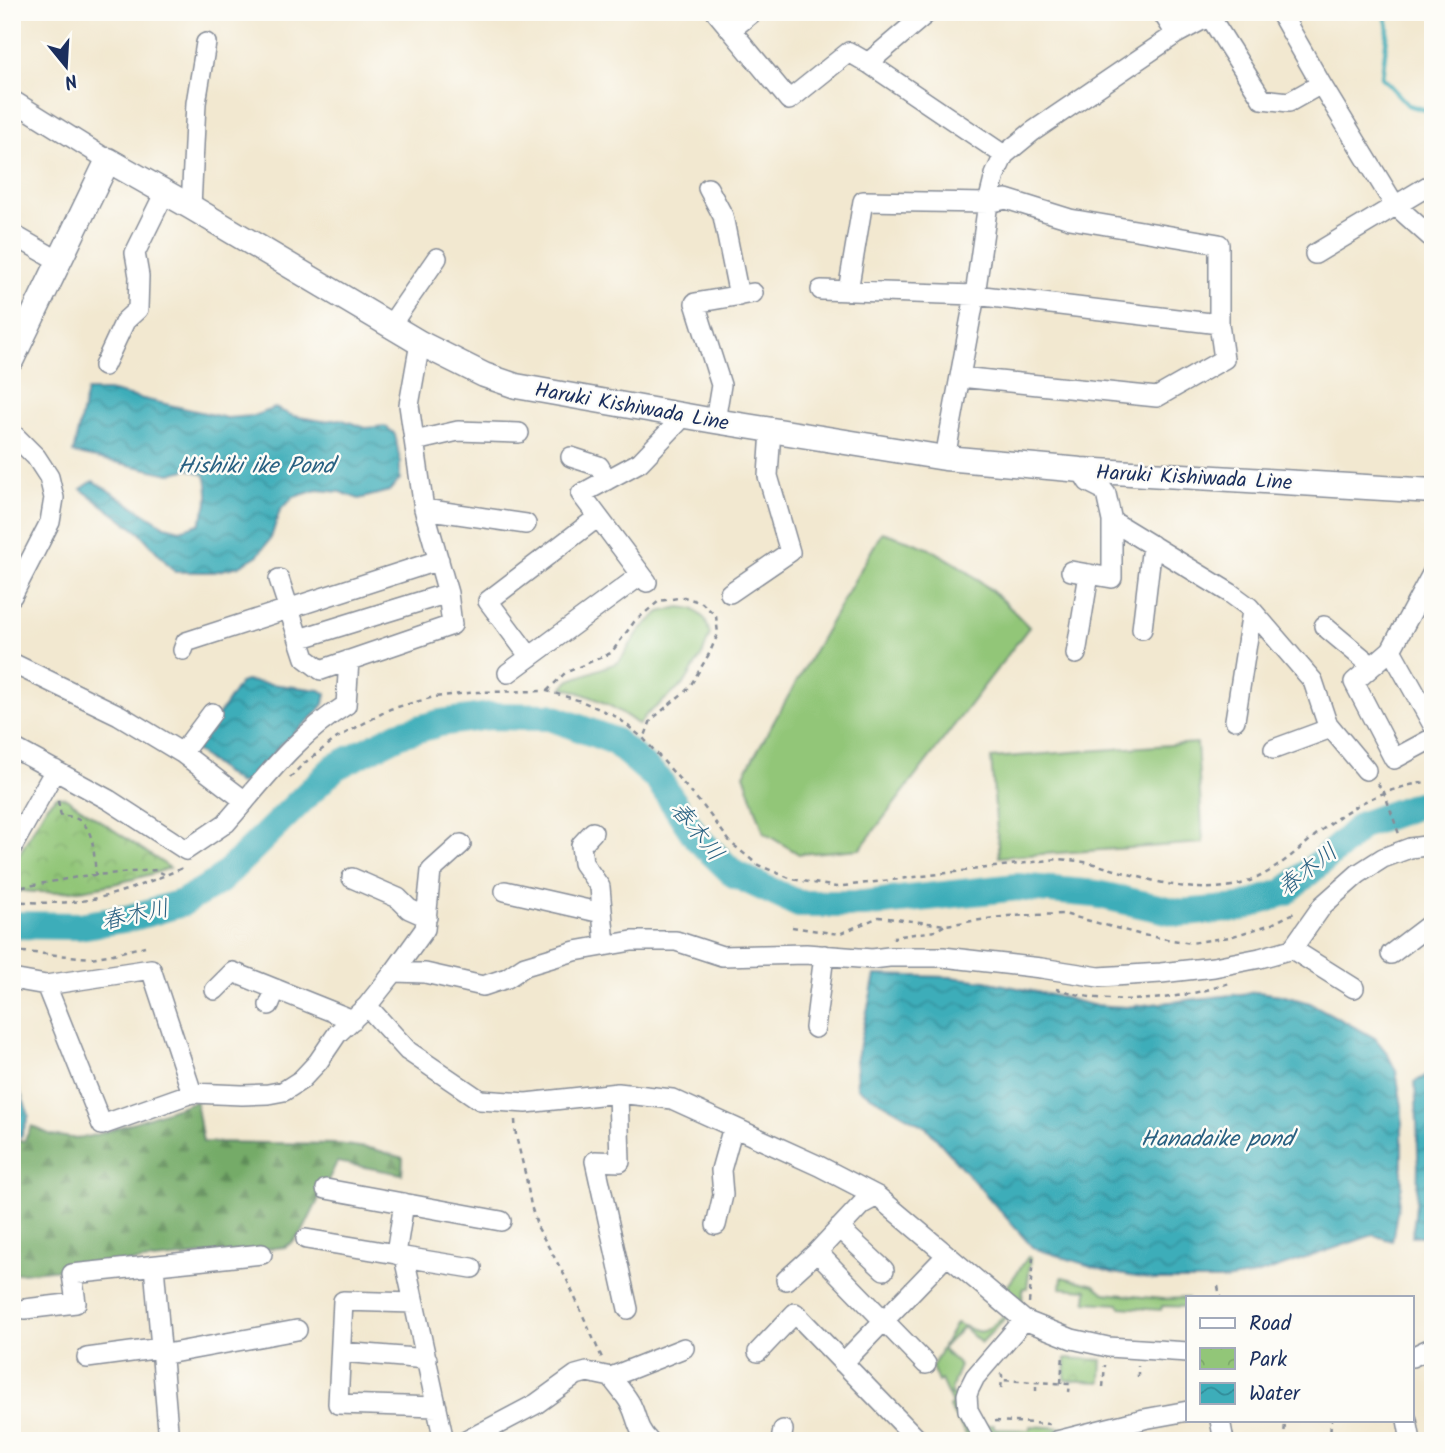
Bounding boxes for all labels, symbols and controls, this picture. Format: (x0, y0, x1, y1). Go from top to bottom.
north arrow (32, 32, 102, 102)
text: N (60, 64, 81, 96)
street label: Haruki Kishiwada Line (532, 374, 732, 441)
water label: Hishiki ike Pond (178, 449, 340, 485)
street label: Haruki Kishiwada Line (1095, 457, 1294, 500)
water label: 春木川 (661, 794, 732, 870)
water label: 春木川 (1270, 835, 1346, 906)
water label: 春木川 (98, 891, 173, 941)
water label: Hanadaike pond (1141, 1122, 1299, 1158)
legend (1186, 1296, 1414, 1422)
text: Road (1249, 1308, 1292, 1341)
text: Park (1249, 1344, 1287, 1377)
text: Water (1249, 1378, 1301, 1411)

